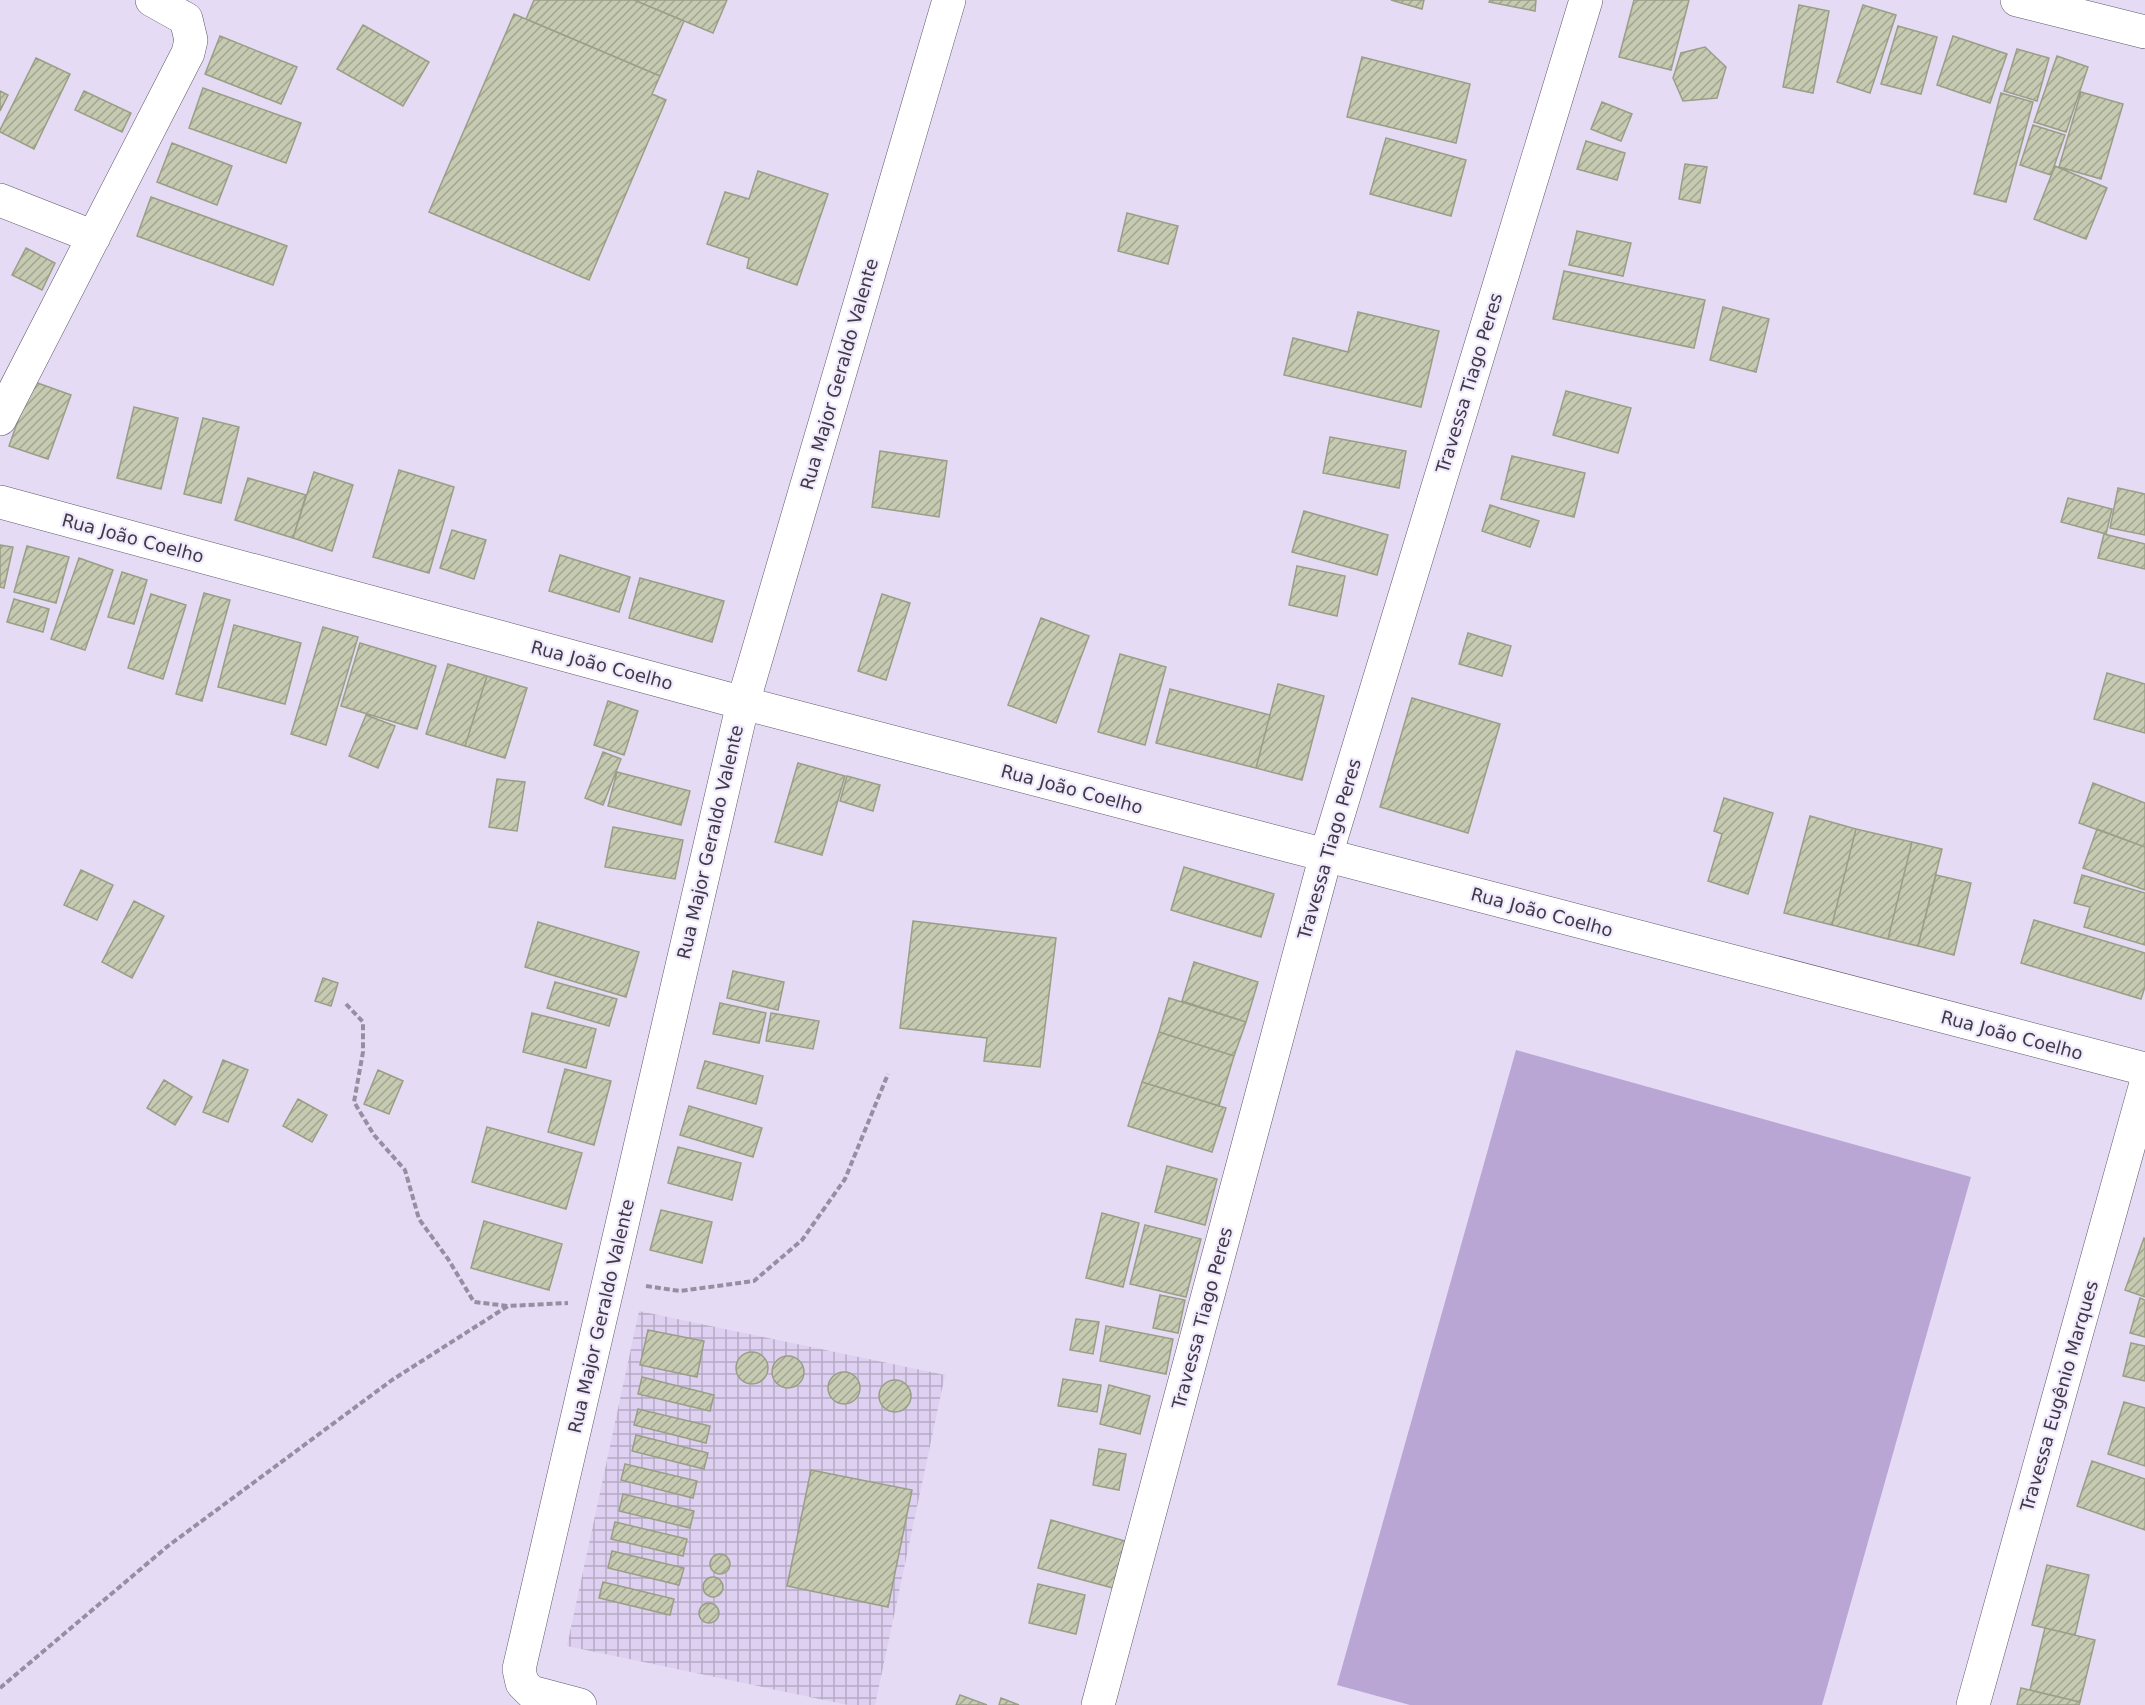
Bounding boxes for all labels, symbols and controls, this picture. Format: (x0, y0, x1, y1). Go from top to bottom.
street label: Rua Major Geraldo Valente (796, 256, 882, 492)
street label: Travessa Tiago Peres (1431, 290, 1506, 477)
street label: Rua João Coelho (60, 509, 206, 567)
street label: Rua João Coelho (529, 636, 675, 694)
street label: Rua Major Geraldo Valente (673, 723, 747, 961)
street label: Travessa Tiago Peres (1293, 756, 1365, 943)
street label: Rua João Coelho (999, 760, 1145, 818)
street label: Rua João Coelho (1469, 883, 1615, 941)
street label: Rua João Coelho (1939, 1006, 2085, 1064)
street label: Rua Major Geraldo Valente (564, 1197, 638, 1435)
street label: Travessa Tiago Peres (1167, 1225, 1236, 1412)
street label: Travessa Eugênio Marques (2016, 1278, 2102, 1515)

